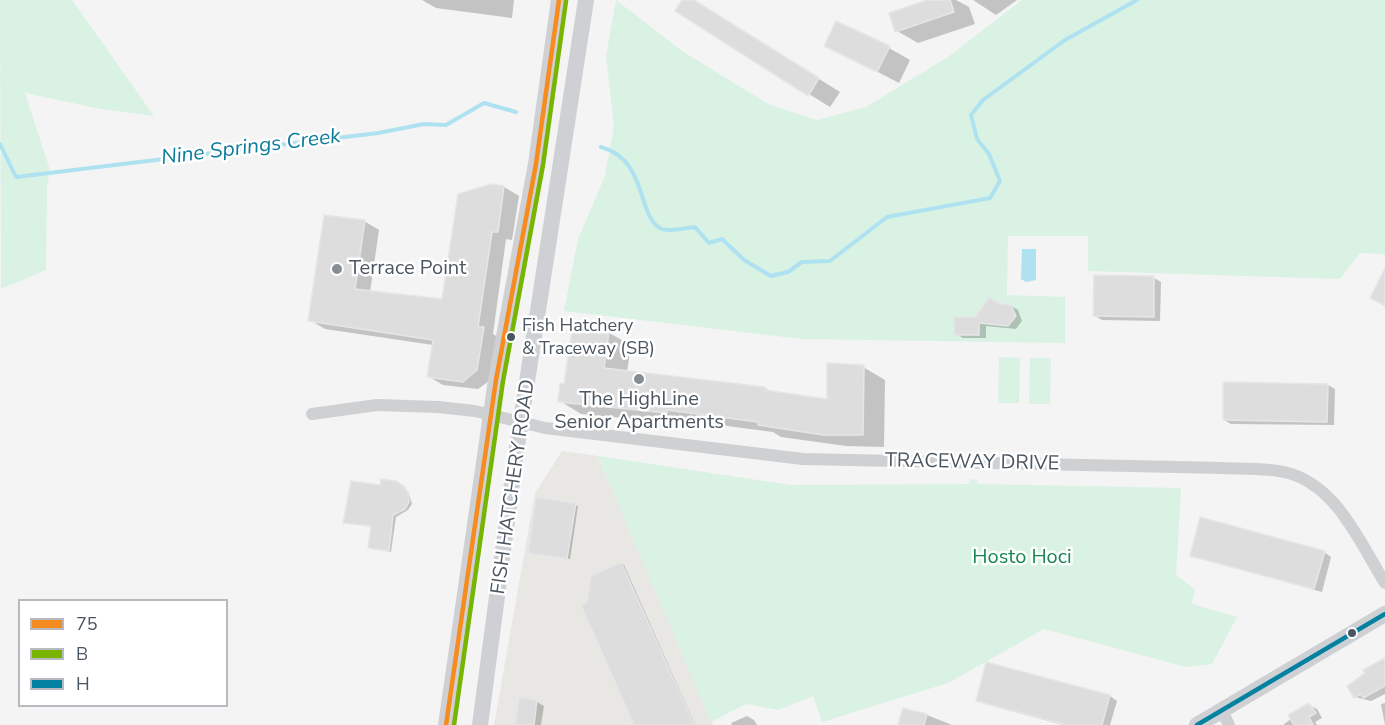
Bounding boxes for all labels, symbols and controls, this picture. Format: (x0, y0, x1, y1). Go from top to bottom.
water label: Nine Springs Creek (160, 124, 342, 172)
place label: Terrace Point (349, 257, 466, 281)
marker: Terrace Point (330, 262, 344, 276)
place label: Fish Hatchery & Traceway (SB) (522, 316, 655, 358)
marker: Fish Hatchery & Traceway (SB) (505, 331, 517, 343)
marker: The HighLine Senior Apartments (632, 372, 646, 386)
street label: FISH HATCHERY ROAD (487, 378, 541, 596)
place label: The HighLine Senior Apartments (554, 388, 724, 435)
street label: TRACEWAY DRIVE (885, 449, 1059, 477)
park label: Hosto Hoci (972, 546, 1072, 570)
legend (18, 599, 228, 707)
text: 75 (76, 612, 98, 636)
unlabelled marker (1346, 627, 1358, 639)
text: B (76, 642, 88, 666)
text: H (76, 672, 90, 696)

